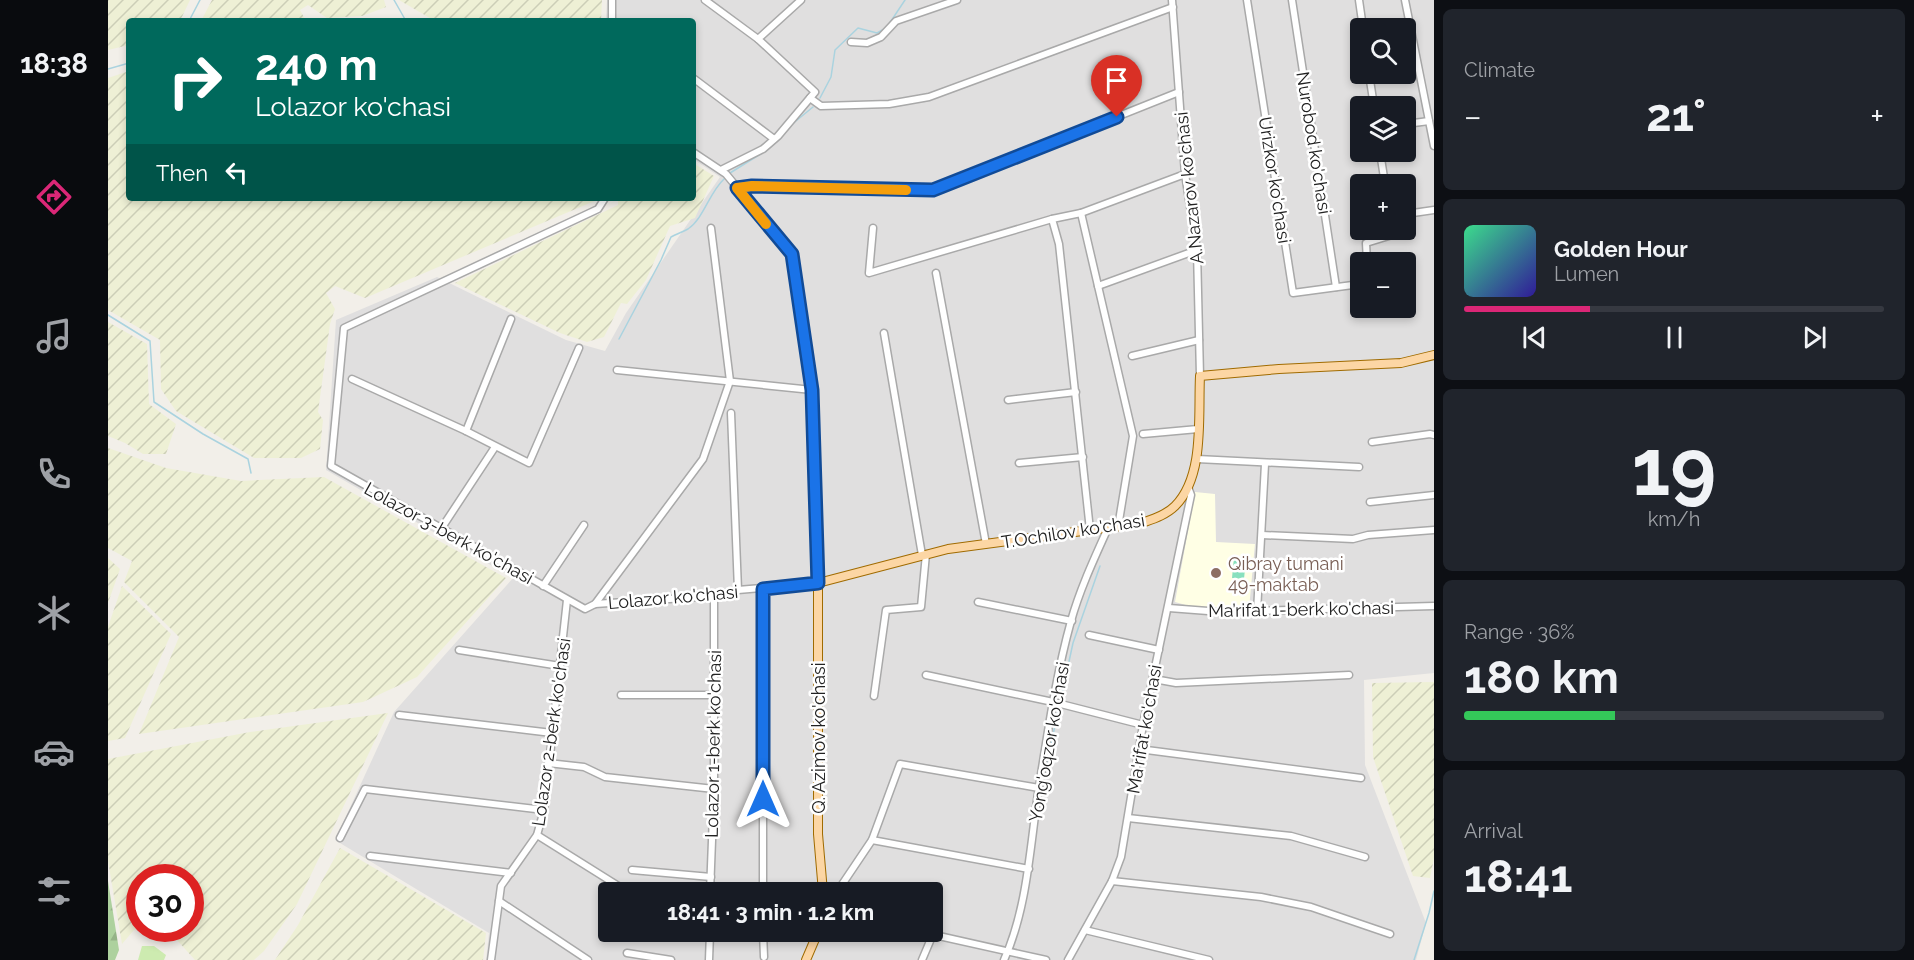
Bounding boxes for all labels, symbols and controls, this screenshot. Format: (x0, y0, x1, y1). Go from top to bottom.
map controls (1350, 18, 1416, 318)
button: search (1350, 18, 1416, 84)
text: 240 m (255, 41, 378, 90)
icon: right (156, 42, 234, 120)
text: 18:38 (20, 48, 88, 79)
pin (1091, 55, 1142, 117)
text: Climate (1464, 58, 1535, 82)
icon: arrive (1100, 64, 1133, 97)
street label: Nurobod ko'chasi (1292, 70, 1336, 216)
text: 21° (1646, 89, 1706, 142)
text: Lolazor ko'chasi (255, 91, 451, 122)
button: layers (1350, 96, 1416, 162)
text: − (1464, 97, 1482, 136)
text: + (1870, 97, 1884, 136)
street label: A.Nazarov ko'chasi (1171, 111, 1207, 265)
street label: Urizkor ko'chasi (1255, 115, 1295, 245)
icon: left (220, 156, 253, 189)
text: Then (156, 160, 208, 186)
button: + (1350, 174, 1416, 240)
icon: directions (33, 176, 75, 218)
text: Golden Hour (1554, 236, 1688, 262)
button: − (1350, 252, 1416, 318)
text: Lumen (1554, 262, 1619, 286)
icon: music (33, 315, 75, 357)
icon: previous (1518, 321, 1551, 354)
icon: pause (1658, 321, 1691, 354)
icon: next (1798, 321, 1831, 354)
text: 19 (1632, 422, 1716, 513)
icon: phone (33, 453, 75, 495)
street label: Lolazor 3-berk ko'chasi (361, 478, 537, 588)
text: km/h (1648, 507, 1700, 531)
street label: T.Ochilov ko'chasi (1000, 509, 1146, 553)
place label: Qibray tumani 49-maktab (1228, 553, 1344, 595)
marker: Qibray tumani 49-maktab (1209, 566, 1223, 580)
street label: Lolazor ko'chasi (607, 581, 739, 613)
icon: climate (33, 592, 75, 634)
street label: Ma’rifat 1-berk ko'chasi (1208, 597, 1394, 621)
text: Range · 36% (1464, 620, 1575, 644)
street label: Lolazor 2-berk ko'chasi (527, 637, 575, 827)
street label: Lolazor 1-berk ko'chasi (701, 650, 725, 838)
text: 180 km (1464, 651, 1619, 704)
street label: Yong'oqzor ko'chasi (1025, 660, 1073, 824)
street label: Q. Azimov ko'chasi (808, 662, 829, 814)
street label: Ma'rifat ko'chasi (1122, 663, 1166, 795)
icon: car (33, 731, 75, 773)
position arrow (731, 767, 795, 831)
text: Arrival (1464, 819, 1523, 843)
text: 18:41 (1464, 850, 1572, 903)
speed limit sign: 30 (126, 864, 204, 942)
icon: filters (33, 870, 75, 912)
text: 18:41 · 3 min · 1.2 km (667, 899, 874, 925)

